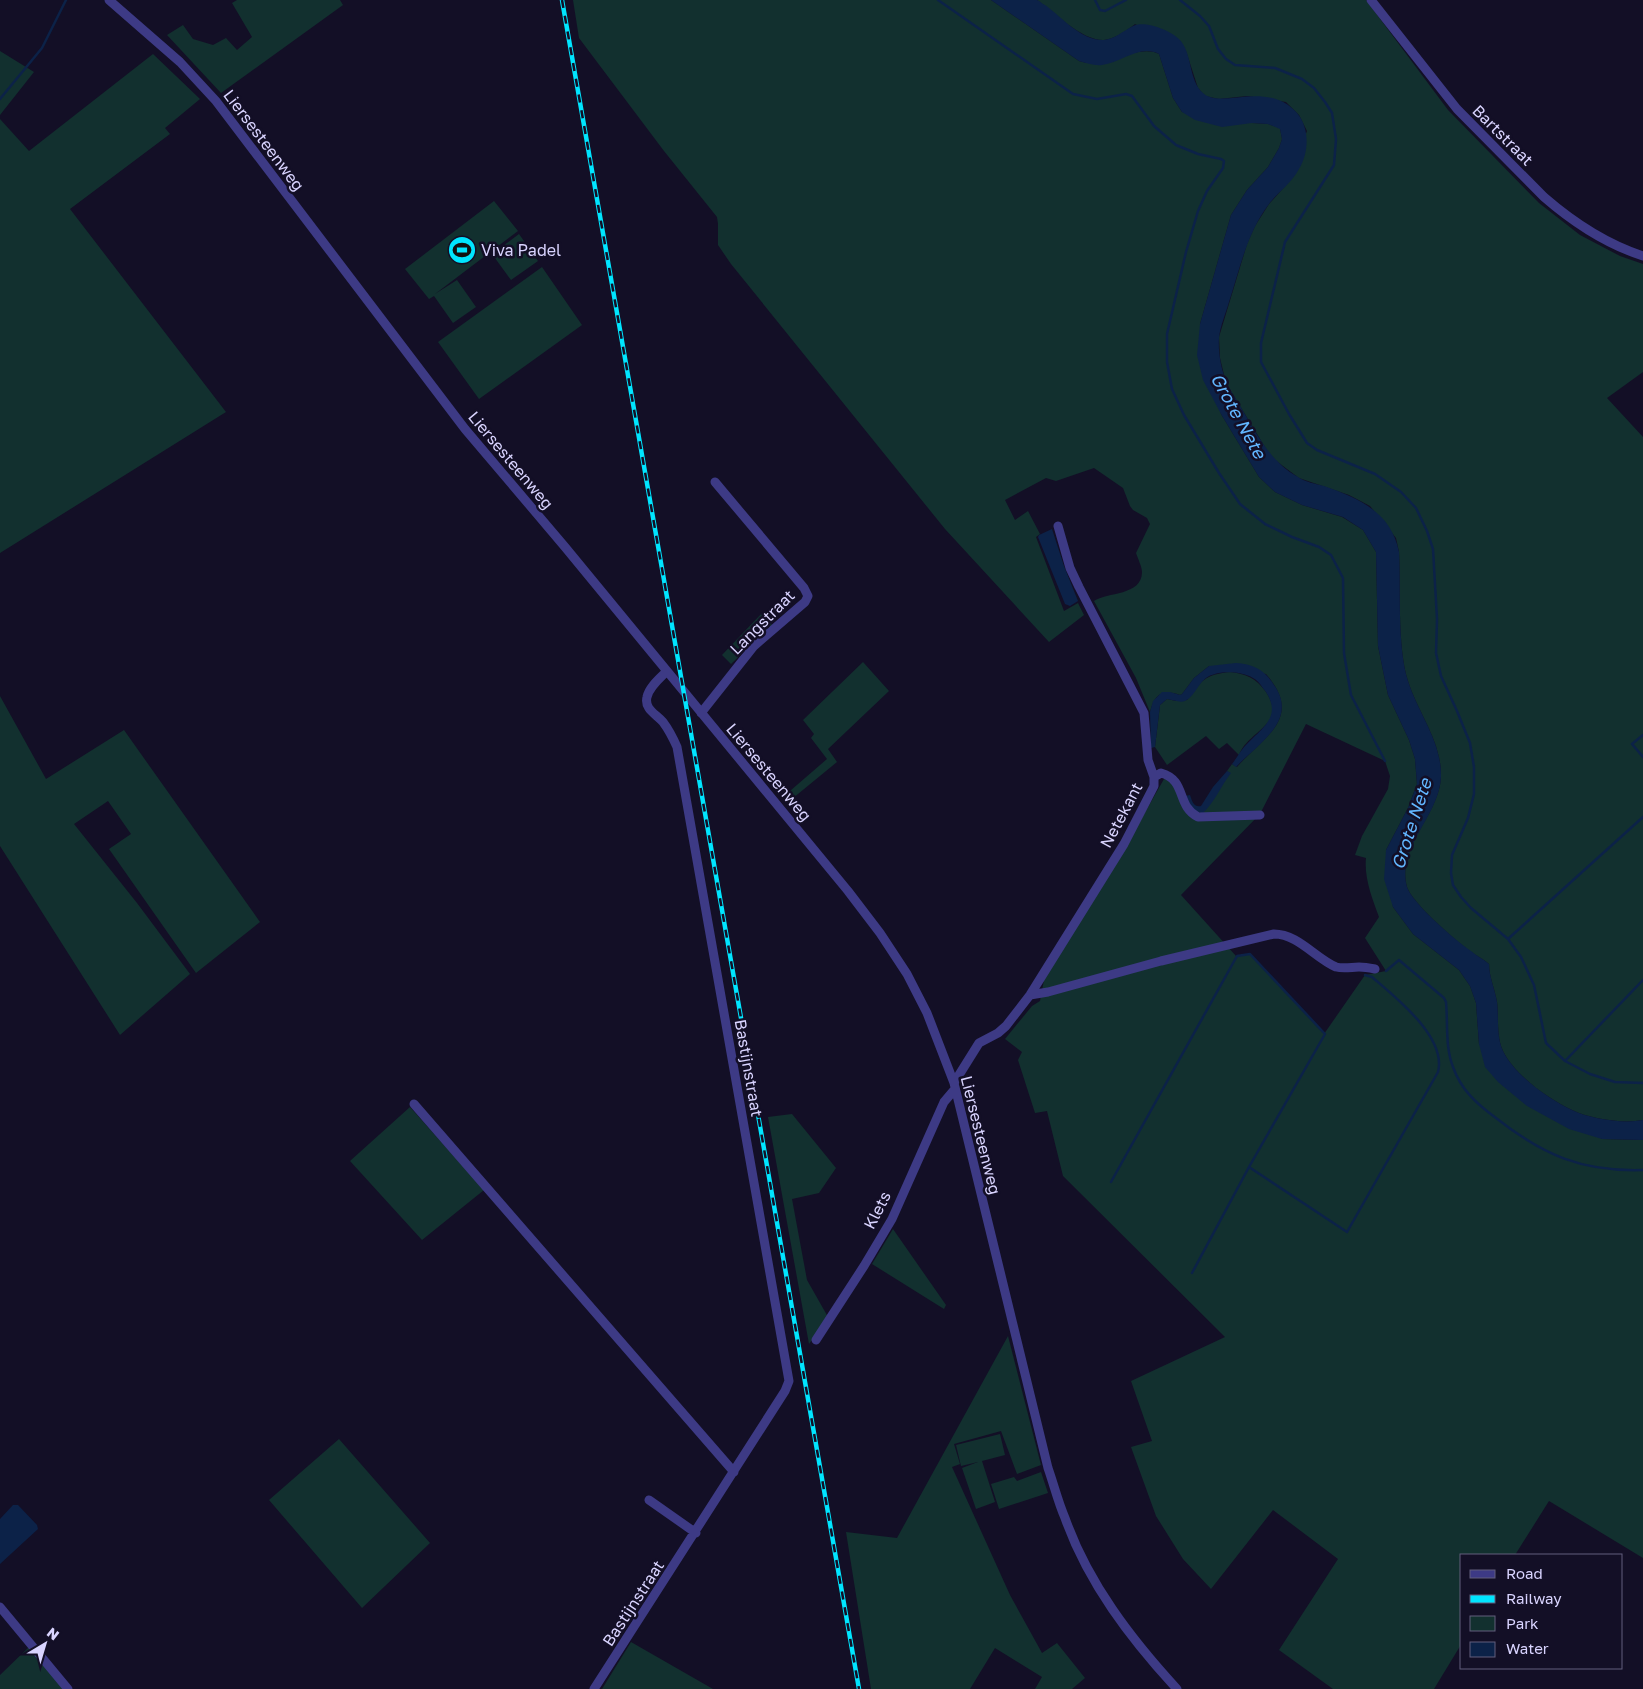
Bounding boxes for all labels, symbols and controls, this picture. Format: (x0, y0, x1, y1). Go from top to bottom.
street label: Liersesteenweg (219, 85, 309, 195)
street label: Bartstraat (1468, 100, 1538, 170)
sports icon: Viva Padel (447, 235, 477, 265)
place label: Viva Padel (481, 240, 561, 260)
water label: Grote Nete (1206, 369, 1272, 463)
street label: Liersesteenweg (464, 407, 558, 513)
street label: Langstraat (725, 585, 799, 659)
street label: Liersesteenweg (722, 719, 816, 825)
water label: Grote Nete (1386, 774, 1437, 872)
street label: Netekant (1095, 779, 1147, 851)
street label: Bastijnstraat (731, 1018, 767, 1118)
street label: Liersesteenweg (957, 1074, 1005, 1196)
street label: Klets (859, 1188, 895, 1232)
legend (1460, 1554, 1623, 1669)
street label: Bastijnstraat (598, 1556, 668, 1650)
text: Road (1506, 1564, 1543, 1582)
text: Railway (1506, 1589, 1562, 1607)
text: Park (1506, 1614, 1539, 1632)
north arrow (20, 1619, 70, 1669)
text: N (44, 1623, 63, 1643)
text: Water (1506, 1639, 1549, 1657)

